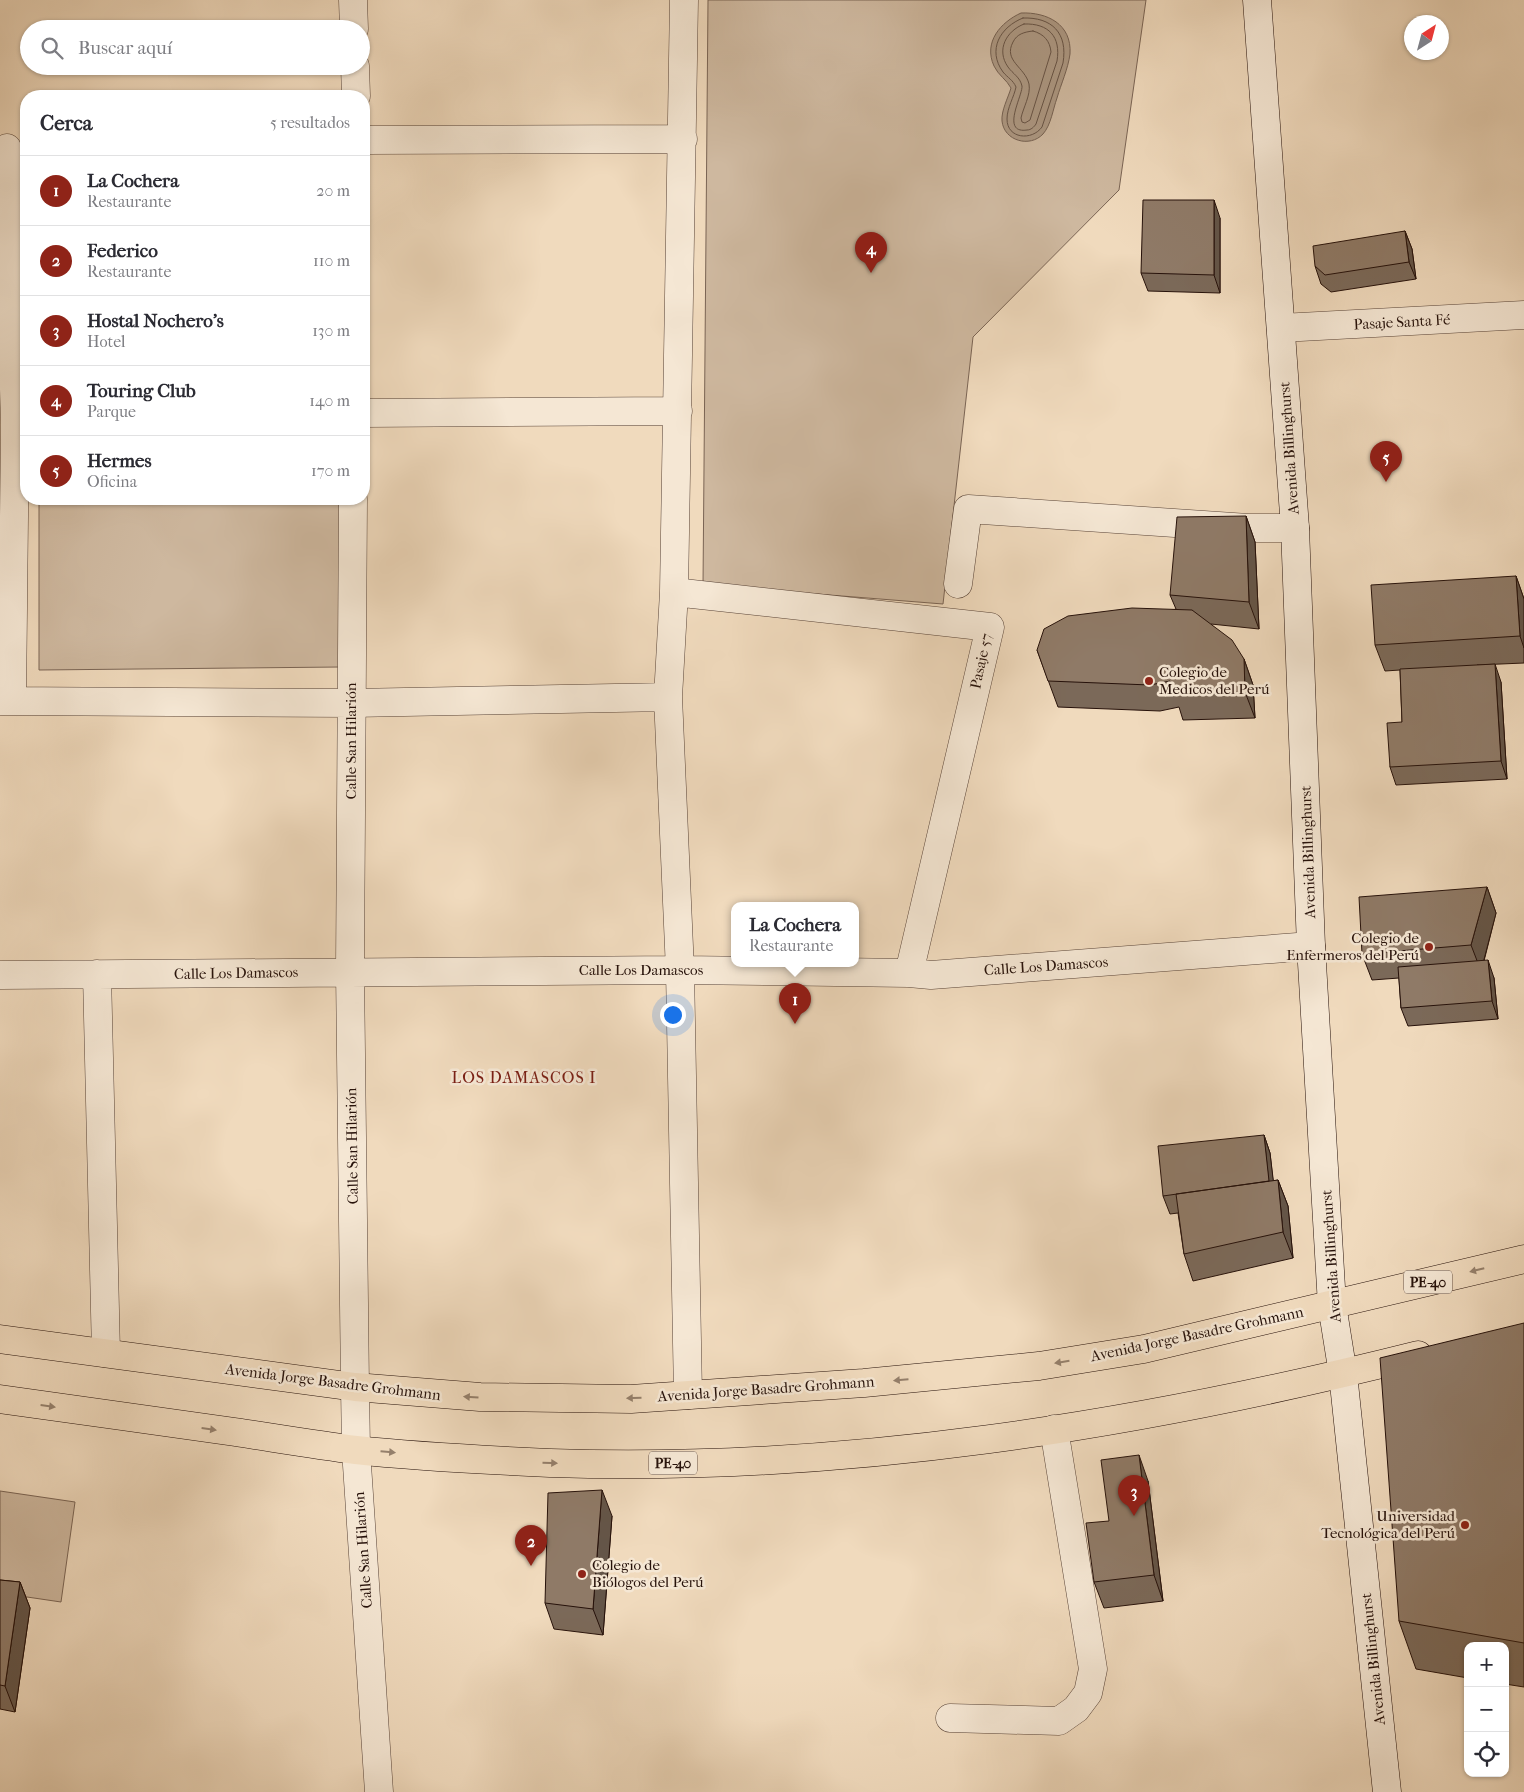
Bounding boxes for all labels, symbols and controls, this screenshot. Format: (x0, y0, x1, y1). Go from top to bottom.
north arrow (1404, 15, 1449, 60)
search box (20, 20, 370, 75)
icon: search (38, 34, 66, 62)
text: Buscar aquí (78, 37, 172, 59)
text: Cerca (40, 111, 92, 135)
text: 5 resultados (270, 113, 350, 132)
text: La Cochera (87, 170, 179, 192)
text: 1 (53, 181, 59, 200)
text: 20 m (316, 181, 350, 200)
text: Restaurante (87, 192, 171, 211)
pin: 4 (855, 232, 887, 273)
text: Federico (87, 240, 158, 262)
text: 2 (52, 251, 60, 270)
text: 110 m (313, 251, 350, 270)
text: Restaurante (87, 262, 171, 281)
text: Hostal Nochero's (87, 310, 224, 332)
street label: Pasaje Santa Fé (1353, 310, 1451, 334)
text: 3 (53, 321, 59, 340)
text: 130 m (312, 321, 350, 340)
text: Hotel (87, 332, 125, 351)
text: Touring Club (87, 380, 196, 402)
street label: Avenida Billinghurst (1275, 380, 1303, 516)
text: 4 (51, 391, 61, 410)
text: 140 m (309, 391, 350, 410)
text: Parque (87, 402, 136, 421)
pin: 5 (1370, 441, 1402, 482)
text: Hermes (87, 450, 151, 472)
text: 5 (53, 461, 59, 480)
text: 170 m (311, 461, 350, 480)
text: Oficina (87, 472, 137, 491)
street label: Pasaje 57 (966, 632, 996, 690)
place label: Colegio de Medicos del Perú (1159, 663, 1270, 698)
marker: Colegio de Medicos del Perú (1143, 675, 1155, 687)
street label: Calle San Hilarión (342, 682, 360, 799)
street label: Avenida Billinghurst (1297, 785, 1319, 920)
popup (731, 902, 859, 967)
text: La Cochera (749, 914, 841, 936)
place label: Colegio de Enfermeros del Perú (1286, 929, 1420, 964)
text: Restaurante (749, 936, 833, 955)
marker: Colegio de Enfermeros del Perú (1423, 941, 1435, 953)
street label: Calle Los Damascos (983, 953, 1109, 979)
street label: Calle Los Damascos (579, 961, 704, 979)
street label: Calle Los Damascos (174, 963, 299, 983)
pin: 1 (779, 983, 811, 1024)
your location (660, 1002, 686, 1028)
district label: LOS DAMASCOS I (452, 1068, 596, 1087)
street label: Calle San Hilarión (342, 1087, 362, 1205)
street label: Avenida Billinghurst (1317, 1188, 1345, 1324)
one-way arrow (1469, 1267, 1484, 1275)
road number: PE-40 (1404, 1270, 1452, 1294)
street label: Avenida Jorge Basadre Grohmann (1088, 1303, 1305, 1366)
one-way arrow (1054, 1358, 1070, 1366)
street label: Avenida Jorge Basadre Grohmann (223, 1360, 442, 1404)
street label: Avenida Jorge Basadre Grohmann (656, 1372, 875, 1406)
one-way arrow (892, 1376, 908, 1384)
one-way arrow (463, 1392, 479, 1400)
one-way arrow (626, 1395, 642, 1403)
one-way arrow (41, 1402, 57, 1410)
one-way arrow (202, 1425, 218, 1433)
one-way arrow (380, 1448, 396, 1456)
road number: PE-40 (649, 1452, 697, 1475)
one-way arrow (542, 1459, 558, 1467)
pin: 3 (1118, 1475, 1150, 1516)
street label: Calle San Hilarión (350, 1491, 376, 1609)
place label: Universidad Tecnológica del Perú (1321, 1507, 1456, 1542)
marker: Universidad Tecnológica del Perú (1459, 1519, 1471, 1531)
pin: 2 (515, 1525, 547, 1566)
place label: Colegio de Biólogos del Perú (592, 1556, 704, 1591)
marker: Colegio de Biólogos del Perú (576, 1568, 588, 1580)
street label: Avenida Billinghurst (1357, 1591, 1389, 1727)
map controls (1464, 1642, 1509, 1777)
button: + (1464, 1642, 1509, 1687)
button: − (1464, 1687, 1509, 1732)
button: locate (1464, 1732, 1509, 1777)

